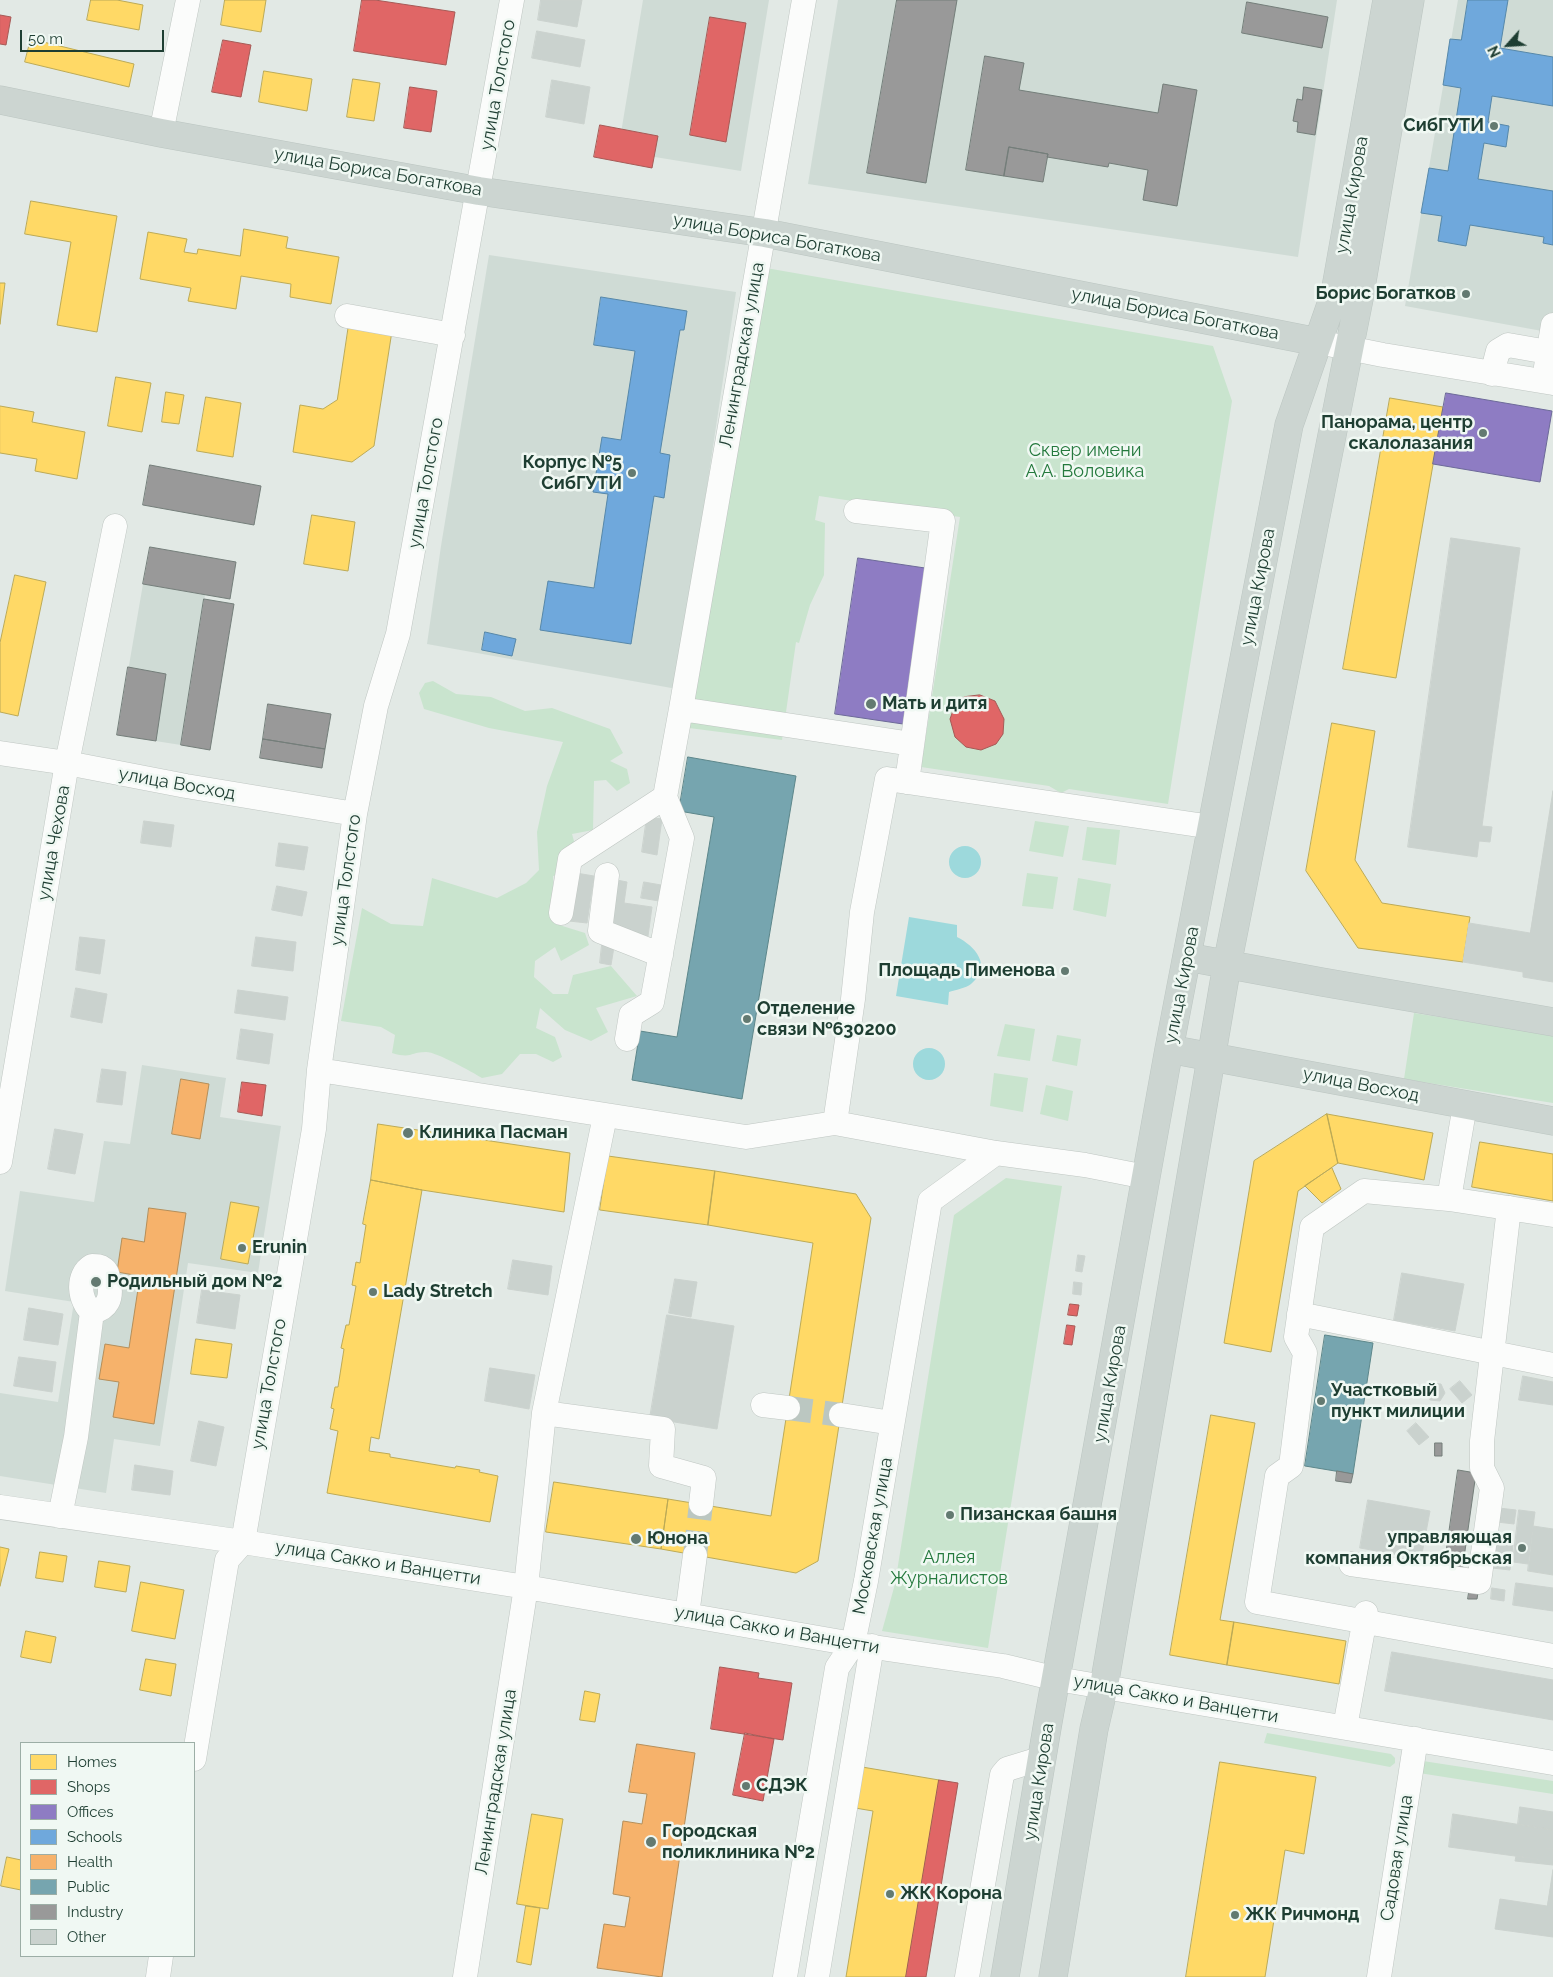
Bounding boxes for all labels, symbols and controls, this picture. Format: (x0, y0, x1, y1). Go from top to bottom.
street label: улица Толстого (476, 18, 520, 152)
scale bar (22, 20, 166, 52)
north arrow (1483, 20, 1533, 70)
text: 50 m (28, 30, 63, 48)
text: N (1485, 43, 1504, 60)
place label: СибГУТИ (1403, 115, 1484, 137)
marker: СибГУТИ (1488, 120, 1500, 132)
street label: улица Кирова (1331, 135, 1373, 255)
street label: улица Бориса Богаткова (272, 143, 484, 201)
street label: улица Бориса Богаткова (671, 209, 883, 267)
street label: Ленинградская улица (715, 261, 769, 449)
street label: улица Бориса Богаткова (1069, 283, 1281, 345)
place label: Борис Богатков (1316, 283, 1456, 305)
marker: Борис Богатков (1460, 288, 1472, 300)
place label: Панорама, центр скалолазания (1321, 412, 1473, 454)
street label: улица Толстого (404, 416, 448, 550)
marker: Панорама, центр скалолазания (1477, 427, 1489, 439)
park label: Cквер имени А.А. Воловика (1026, 440, 1144, 482)
place label: Корпус №5 СибГУТИ (522, 452, 622, 494)
marker: Корпус №5 СибГУТИ (626, 467, 638, 479)
street label: улица Кирова (1236, 527, 1280, 647)
place label: Мать и дитя (882, 693, 987, 715)
marker: Мать и дитя (864, 697, 878, 711)
street label: улица Восход (117, 763, 237, 805)
street label: улица Чехова (33, 784, 75, 902)
street label: улица Толстого (326, 813, 366, 947)
street label: улица Кирова (1160, 925, 1204, 1045)
place label: Площадь Пименова (878, 960, 1055, 982)
marker: Площадь Пименова (1059, 965, 1071, 977)
place label: Отделение связи №630200 (757, 998, 897, 1040)
marker: Отделение связи №630200 (741, 1013, 753, 1025)
street label: улица Восход (1301, 1063, 1421, 1107)
place label: Клиника Пасман (419, 1122, 568, 1144)
marker: Клиника Пасман (401, 1126, 415, 1140)
place label: Erunin (252, 1237, 307, 1259)
marker: Erunin (236, 1242, 248, 1254)
place label: Родильный дом №2 (107, 1271, 282, 1293)
marker: Родильный дом №2 (89, 1275, 103, 1289)
place label: Lady Stretch (383, 1281, 493, 1303)
marker: Lady Stretch (367, 1286, 379, 1298)
street label: улица Толстого (247, 1317, 291, 1451)
street label: улица Кирова (1089, 1324, 1131, 1444)
place label: Участковый пункт милиции (1331, 1380, 1465, 1422)
marker: Участковый пункт милиции (1315, 1395, 1327, 1407)
street label: Московская улица (849, 1456, 897, 1616)
place label: Пизанская башня (960, 1504, 1117, 1526)
marker: Пизанская башня (944, 1509, 956, 1521)
place label: управляющая компания Октябрьская (1305, 1527, 1512, 1570)
place label: Юнона (647, 1528, 708, 1550)
marker: Юнона (629, 1532, 643, 1546)
street label: улица Сакко и Ванцетти (274, 1536, 482, 1590)
marker: управляющая компания Октябрьская (1516, 1542, 1528, 1554)
park label: Аллея Журналистов (890, 1547, 1008, 1590)
street label: улица Сакко и Ванцетти (673, 1601, 881, 1659)
street label: улица Сакко и Ванцетти (1072, 1670, 1280, 1728)
street label: Ленинградская улица (471, 1688, 521, 1876)
street label: улица Кирова (1019, 1722, 1059, 1842)
legend (20, 1742, 195, 1957)
text: Homes (67, 1753, 117, 1771)
place label: СДЭК (756, 1775, 808, 1797)
text: Shops (67, 1778, 110, 1796)
marker: СДЭК (740, 1780, 752, 1792)
street label: Садовая улица (1376, 1793, 1418, 1923)
text: Offices (67, 1803, 114, 1821)
place label: Городская поликлиника №2 (662, 1821, 815, 1864)
text: Schools (67, 1828, 122, 1846)
marker: Городская поликлиника №2 (644, 1835, 658, 1849)
text: Health (67, 1853, 113, 1871)
text: Public (67, 1878, 110, 1896)
place label: ЖК Корона (900, 1883, 1002, 1905)
marker: ЖК Корона (884, 1888, 896, 1900)
text: Industry (67, 1903, 123, 1921)
place label: ЖК Ричмонд (1245, 1904, 1359, 1926)
marker: ЖК Ричмонд (1229, 1909, 1241, 1921)
text: Other (67, 1928, 106, 1946)

